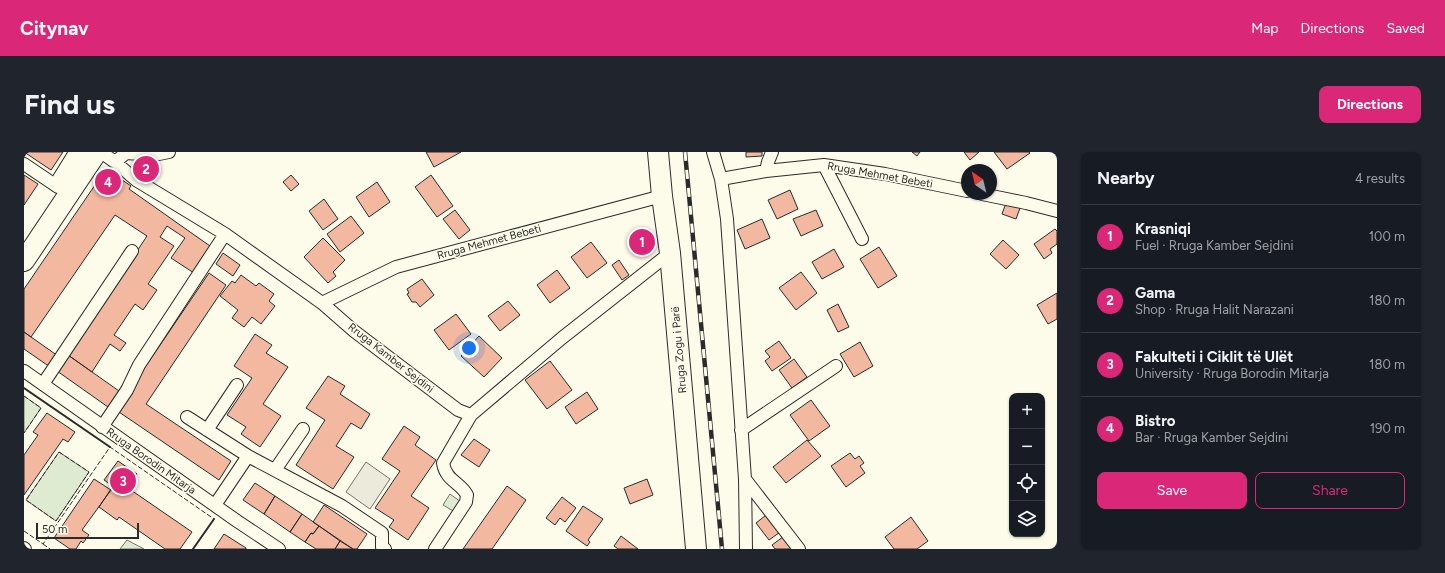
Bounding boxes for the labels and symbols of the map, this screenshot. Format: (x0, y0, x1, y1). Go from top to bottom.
pin: 2 (133, 154, 159, 184)
street label: Rruga Mehmet Bebeti (826, 159, 934, 191)
north arrow (961, 164, 997, 200)
pin: 4 (95, 167, 121, 197)
street label: Rruga Mehmet Bebeti (436, 222, 542, 262)
pin: 1 (629, 227, 655, 257)
street label: Rruga Zogu i Parë (669, 306, 689, 394)
street label: Rruga Kamber Sejdini (345, 320, 437, 396)
your location (459, 338, 479, 358)
street label: Rruga Borodin Mitarja (104, 425, 198, 497)
pin: 3 (110, 466, 136, 496)
scale bar (36, 521, 139, 540)

